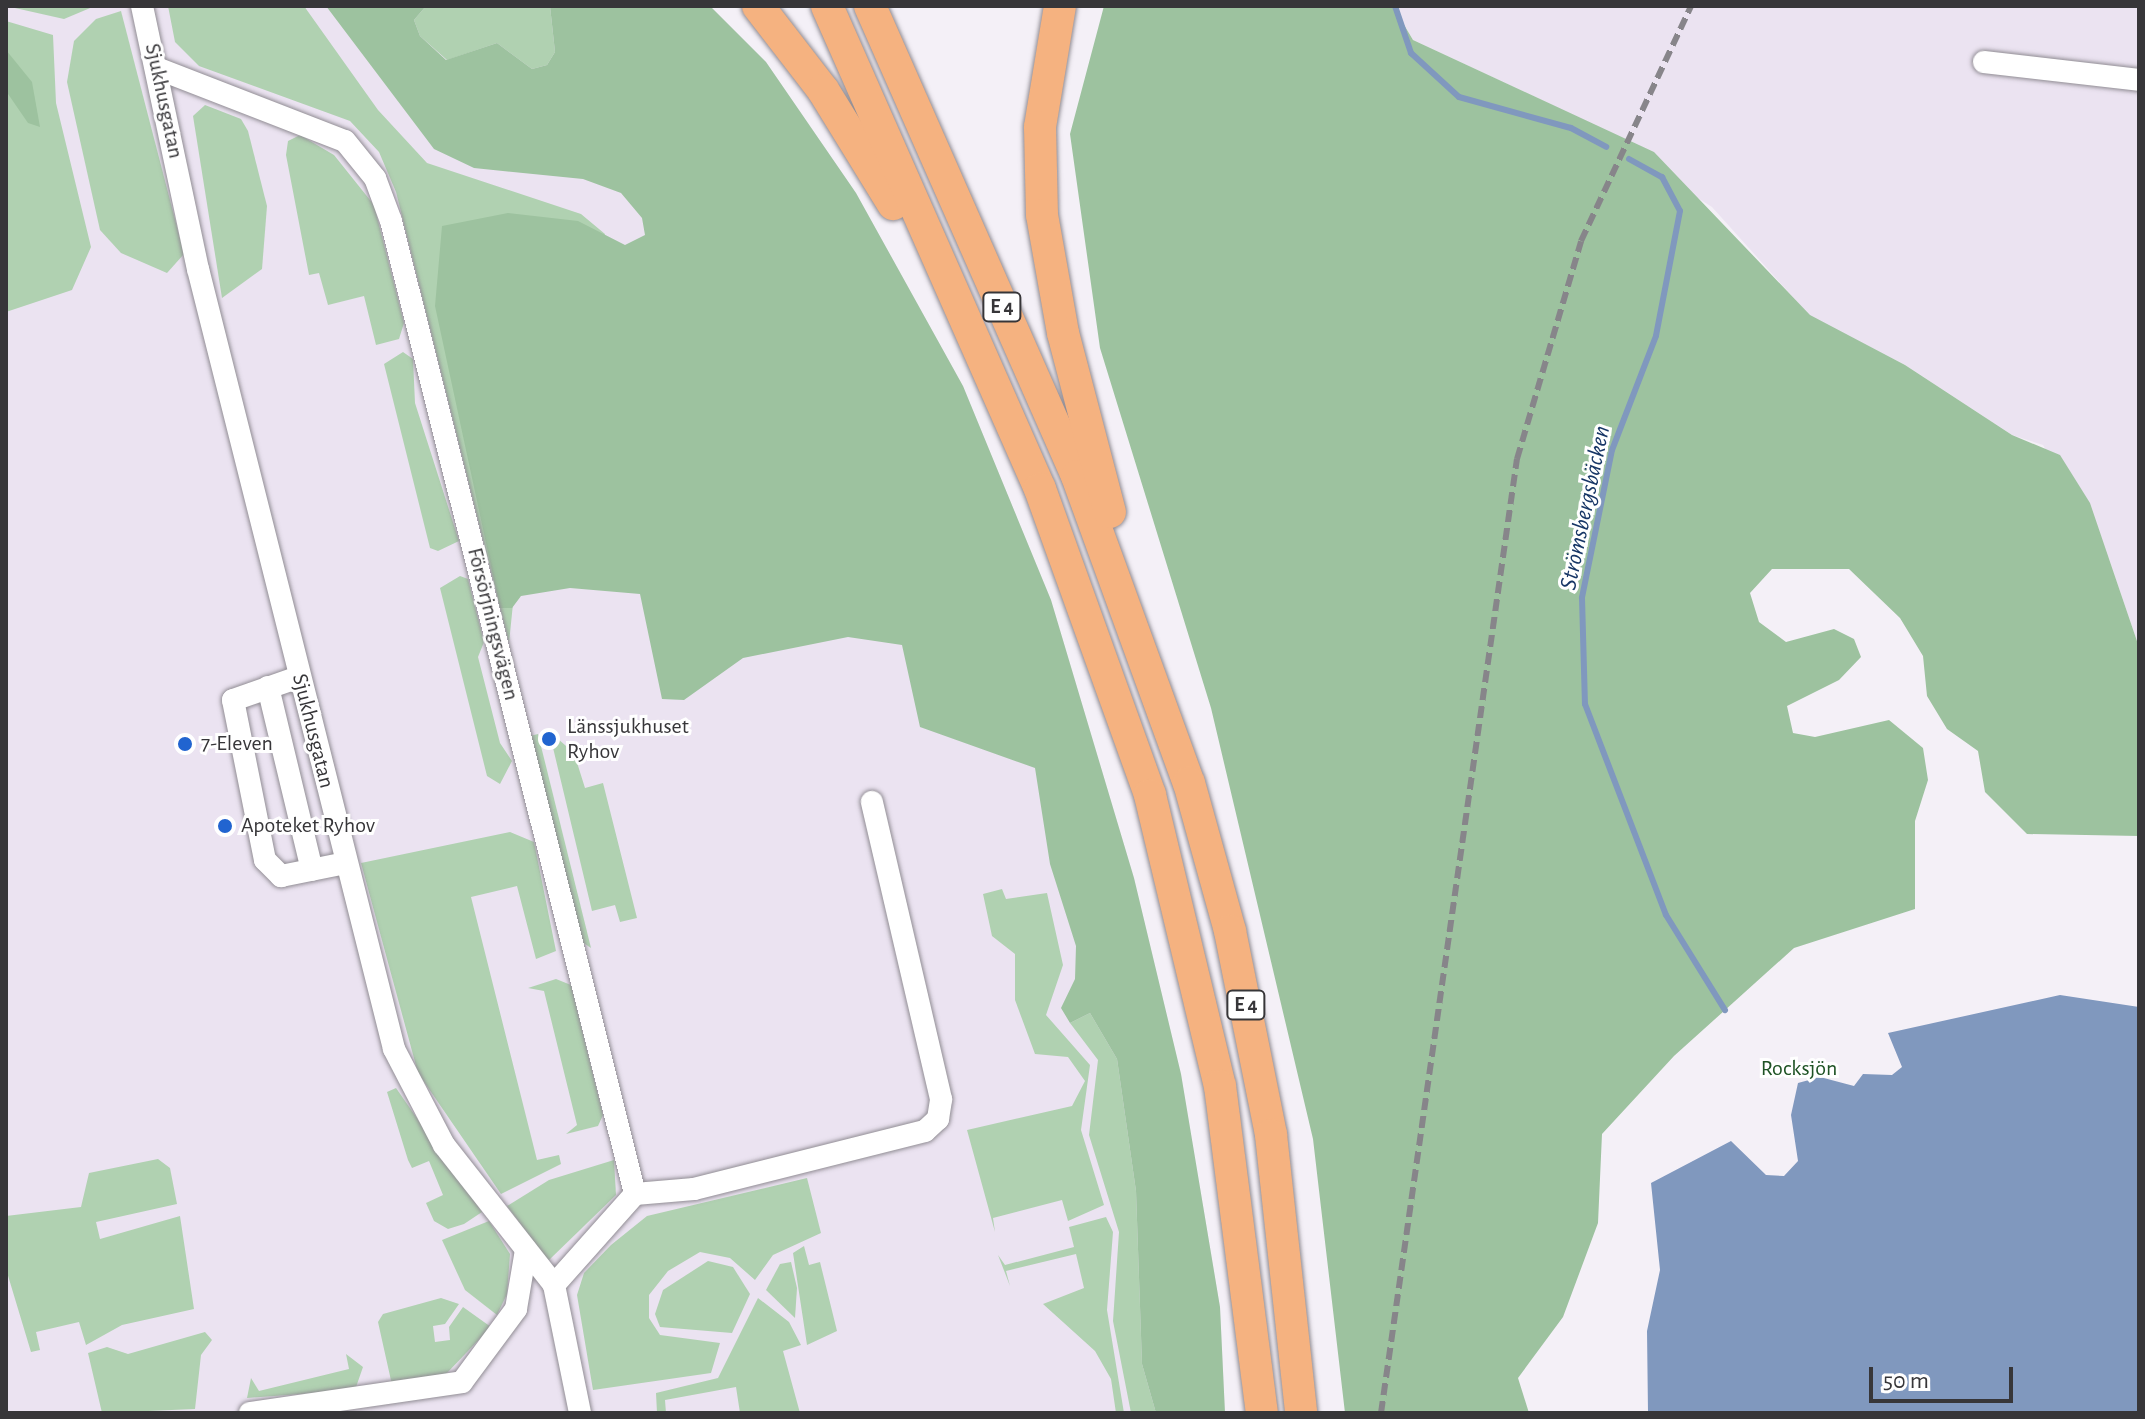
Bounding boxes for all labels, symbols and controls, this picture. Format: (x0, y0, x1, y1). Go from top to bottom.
street label: Sjukhusgatan (139, 41, 189, 161)
road number: E 4 (982, 291, 1022, 323)
water label: Strömsbergsbäcken (1555, 423, 1617, 593)
street label: Försörjningsvägen (461, 545, 525, 703)
street label: Sjukhusgatan (286, 671, 340, 791)
place label: Länssjukhuset Ryhov (567, 713, 689, 764)
marker: Länssjukhuset Ryhov (538, 728, 560, 750)
place label: 7-Eleven (201, 731, 273, 757)
marker: 7-Eleven (176, 735, 194, 753)
place label: Apoteket Ryhov (241, 813, 375, 839)
marker: Apoteket Ryhov (216, 817, 234, 835)
road number: E 4 (1226, 989, 1266, 1021)
park label: Rocksjön (1761, 1056, 1837, 1082)
scale bar (1873, 1351, 2017, 1401)
text: 50 m (1883, 1369, 1929, 1393)

